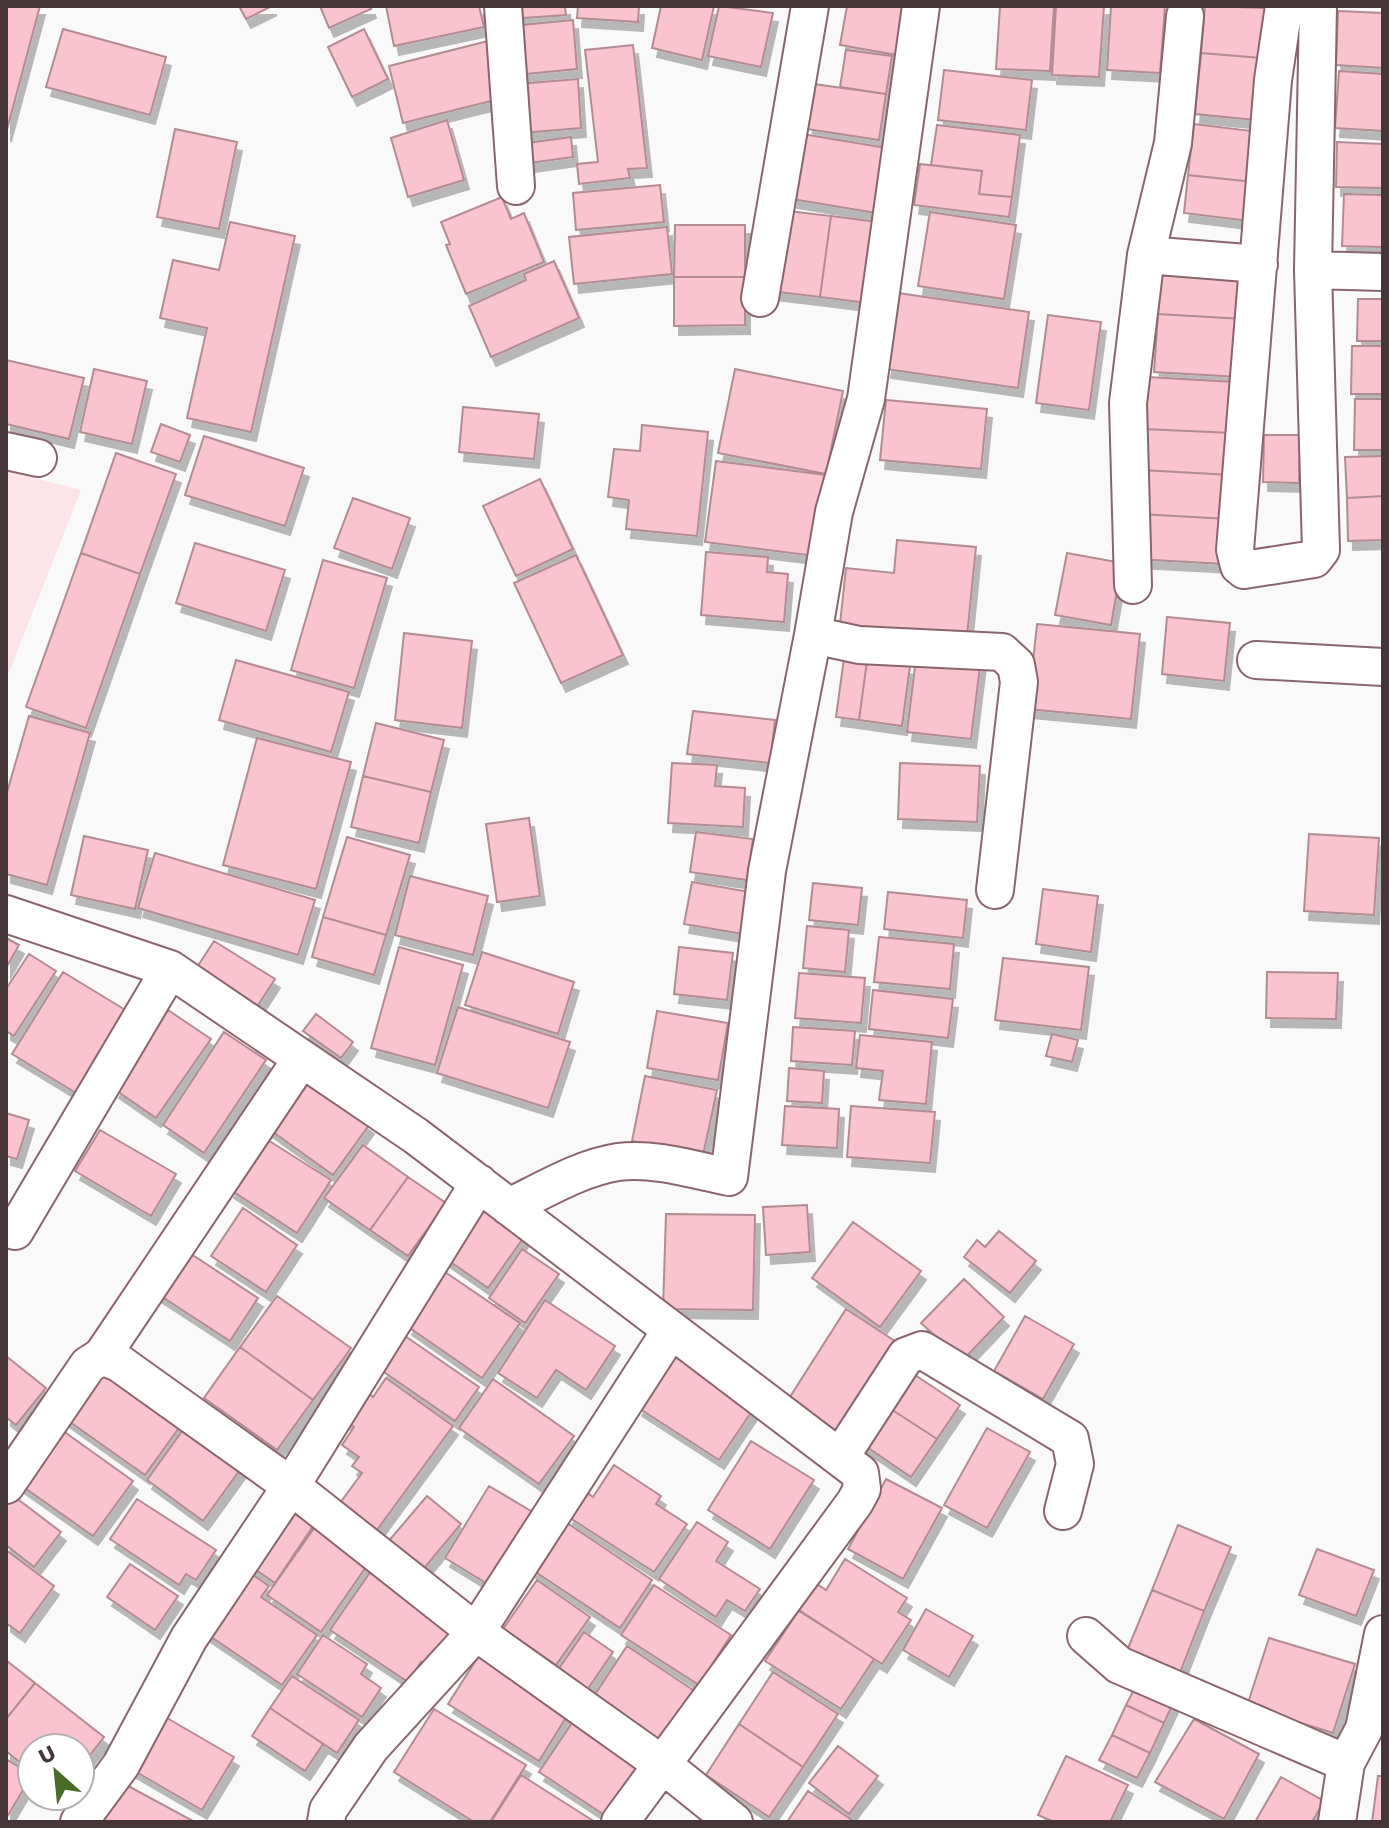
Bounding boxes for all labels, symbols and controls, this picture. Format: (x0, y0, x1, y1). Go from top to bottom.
north arrow (16, 1732, 96, 1812)
text: U (35, 1740, 60, 1769)

